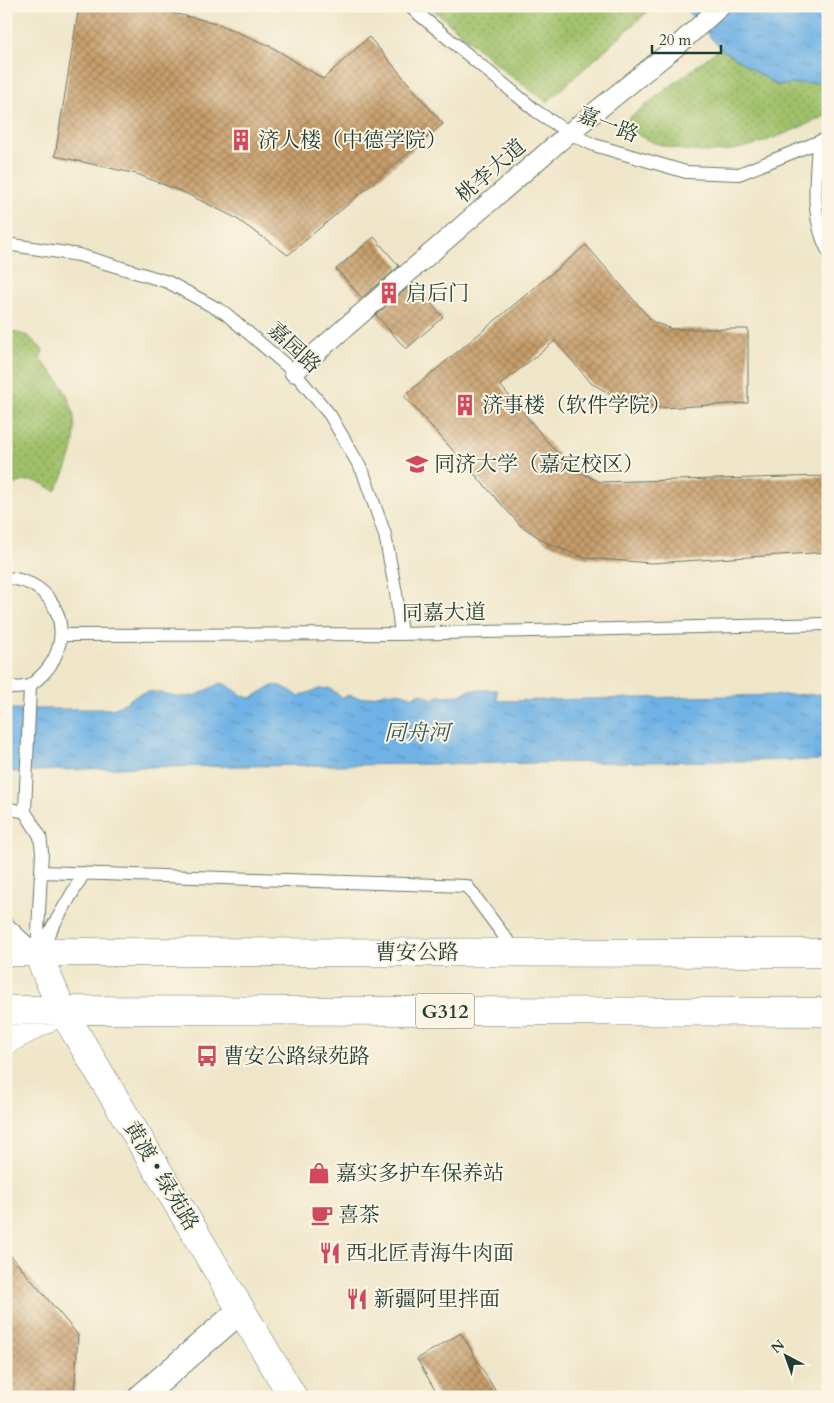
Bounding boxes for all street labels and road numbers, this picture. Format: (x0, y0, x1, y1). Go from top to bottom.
street label: 嘉一路 (573, 100, 643, 150)
street label: 桃李大道 (450, 133, 532, 209)
street label: 嘉园路 (261, 316, 327, 380)
street label: 同嘉大道 (402, 598, 486, 628)
street label: 曹安公路 (375, 938, 459, 967)
road number: G312 (416, 994, 474, 1028)
street label: 黄渡 • 绿苑路 (117, 1116, 205, 1236)

